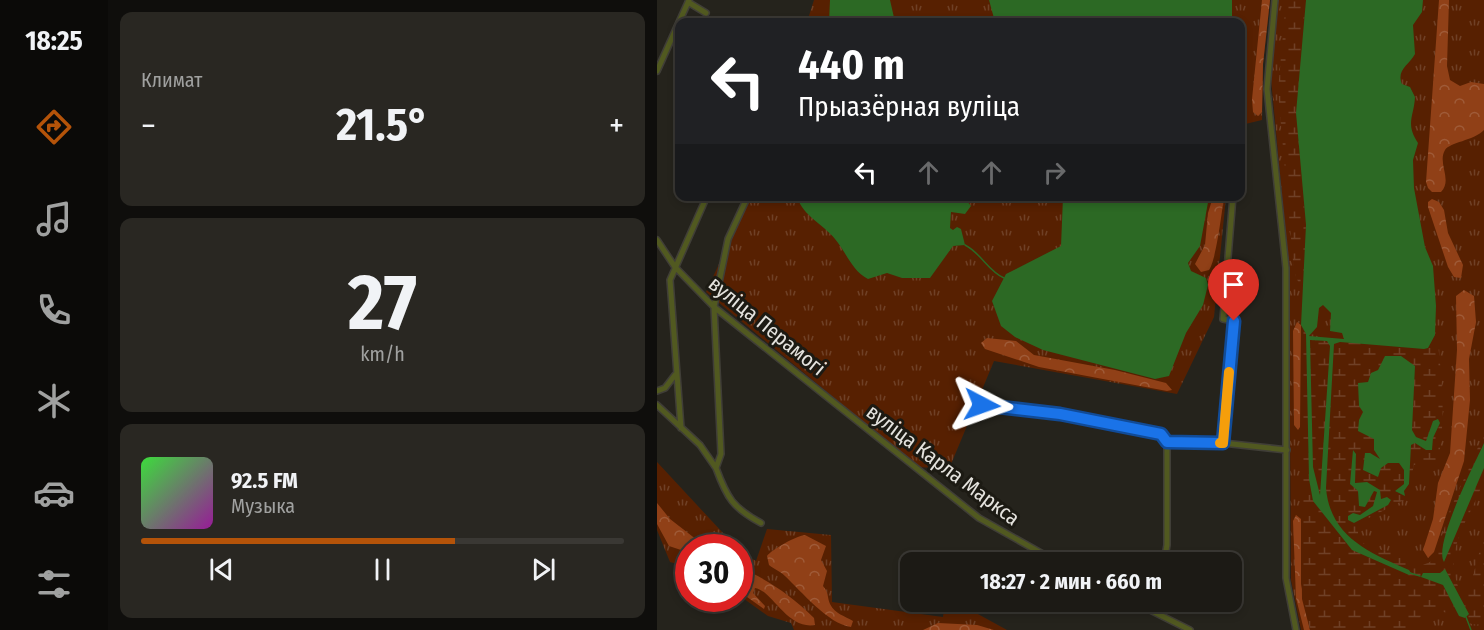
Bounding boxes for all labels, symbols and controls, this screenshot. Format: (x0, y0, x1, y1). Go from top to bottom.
text: 18:25 (25, 25, 83, 57)
text: 440 m (798, 40, 905, 90)
icon: left (699, 42, 777, 120)
text: Климат (141, 68, 202, 92)
text: Прыазёрная вуліца (798, 91, 1020, 123)
text: 21.5° (336, 98, 429, 152)
icon: directions (33, 106, 75, 148)
text: − (141, 106, 156, 146)
text: + (609, 106, 624, 146)
icon: left (849, 156, 882, 189)
icon: ahead (912, 156, 945, 189)
icon: ahead (975, 156, 1008, 189)
icon: right (1038, 156, 1071, 189)
icon: music (33, 198, 75, 240)
text: 27 (348, 256, 417, 350)
pin (1208, 259, 1259, 321)
icon: arrive (1217, 268, 1250, 301)
street label: вуліца Перамогі (703, 271, 831, 381)
icon: phone (33, 289, 75, 331)
text: km/h (360, 342, 405, 366)
position arrow (950, 373, 1014, 437)
icon: climate (33, 380, 75, 422)
street label: вуліца Карла Маркса (861, 399, 1025, 531)
text: 92.5 FM (231, 467, 298, 494)
icon: car (33, 472, 75, 514)
text: Музыка (231, 494, 295, 518)
speed limit sign: 30 (675, 534, 753, 612)
icon: previous (205, 553, 238, 586)
icon: pause (366, 553, 399, 586)
icon: next (527, 553, 560, 586)
icon: filters (33, 563, 75, 605)
text: 18:27 · 2 мин · 660 m (980, 568, 1162, 595)

